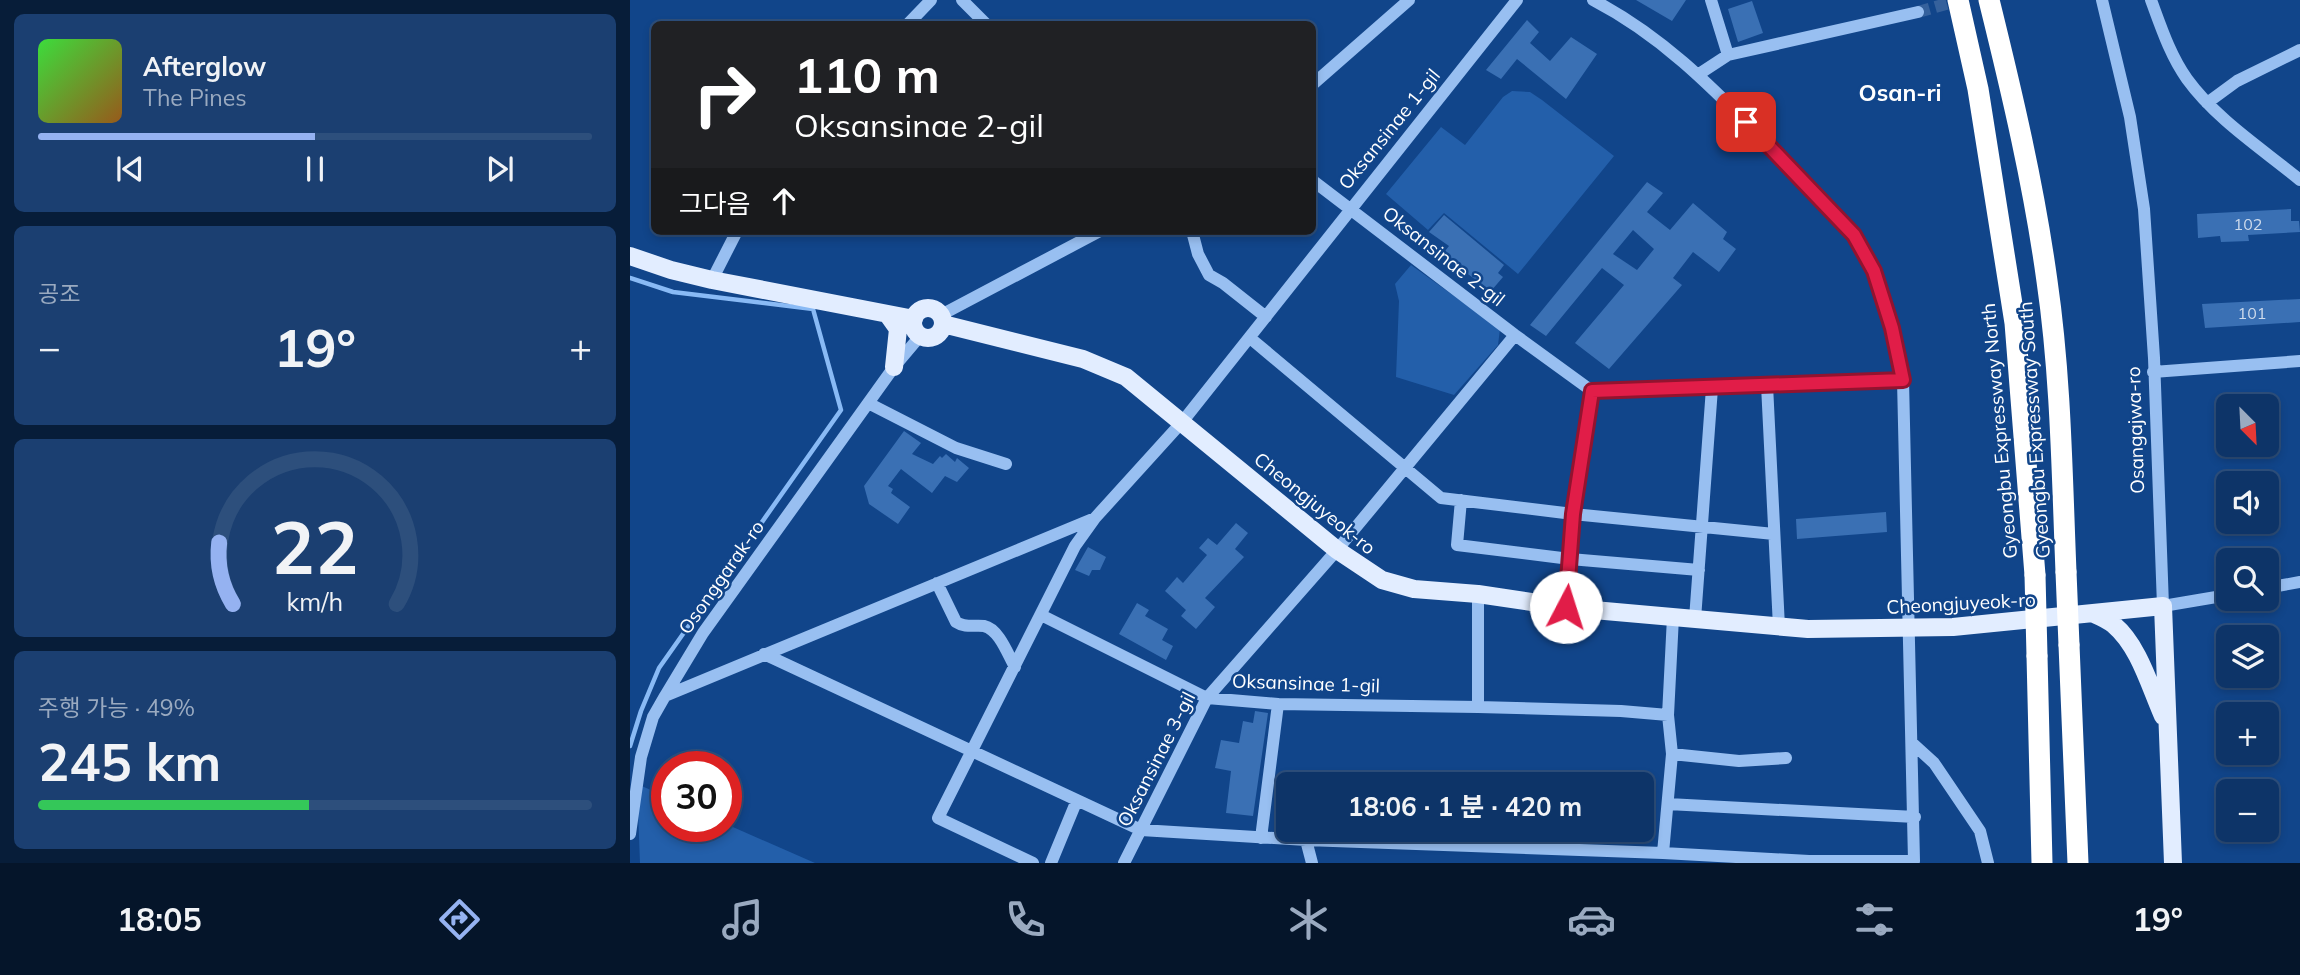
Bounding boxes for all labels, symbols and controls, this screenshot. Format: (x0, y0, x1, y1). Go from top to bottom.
text: 110 m (794, 44, 940, 105)
icon: right (679, 49, 770, 140)
text: Afterglow (143, 50, 266, 83)
street label: Oksansinae 1-gil (1333, 64, 1445, 194)
district label: Osan-ri (1859, 78, 1941, 107)
text: The Pines (143, 83, 247, 112)
pin (1716, 92, 1776, 152)
icon: arrive (1727, 103, 1765, 141)
text: Oksansinae 2-gil (794, 105, 1044, 145)
icon: previous (111, 150, 149, 188)
icon: pause (296, 150, 334, 188)
icon: next (481, 150, 519, 188)
icon: ahead (765, 182, 803, 220)
text: 그다음 (679, 187, 751, 220)
street label: Oksansinae 2-gil (1378, 201, 1510, 311)
house number: 102 (2234, 214, 2262, 234)
text: 공조 (38, 279, 80, 308)
street label: Gyeongbu Expressway South (2013, 301, 2055, 559)
street label: Gyeongbu Expressway North (1976, 302, 2022, 560)
house number: 101 (2238, 303, 2266, 323)
text: 19° (274, 315, 356, 380)
text: − (38, 323, 61, 371)
text: + (569, 323, 592, 371)
street label: Osangajwa-ro (2121, 366, 2149, 494)
north arrow (2216, 394, 2278, 457)
map controls (2216, 394, 2279, 842)
street label: Cheongjuyeok-ro (1249, 447, 1381, 559)
button: sound (2216, 471, 2279, 534)
text: 22 (271, 501, 359, 592)
street label: Osonggarak-ro (673, 515, 769, 639)
button: search (2216, 548, 2279, 611)
position arrow (1529, 570, 1603, 644)
text: km/h (287, 585, 343, 616)
street label: Cheongjuyeok-ro (1886, 587, 2036, 619)
button: layers (2216, 625, 2279, 688)
street label: Oksansinae 1-gil (1231, 668, 1381, 698)
street label: Oksansinae 3-gil (1112, 687, 1200, 831)
text: 주행 가능 · 49% (38, 693, 195, 722)
button: + (2216, 702, 2279, 765)
text: 245 km (38, 729, 221, 794)
speed limit sign: 30 (651, 751, 742, 842)
button: − (2216, 779, 2279, 842)
text: 18:06 · 1 분 · 420 m (1348, 790, 1582, 823)
icon: directions (435, 895, 484, 944)
icon: music (718, 895, 767, 944)
icon: phone (1001, 895, 1050, 944)
icon: climate (1284, 895, 1333, 944)
icon: car (1567, 895, 1616, 944)
icon: filters (1850, 895, 1899, 944)
text: 18:05 (117, 899, 202, 939)
text: 19° (2132, 899, 2183, 939)

